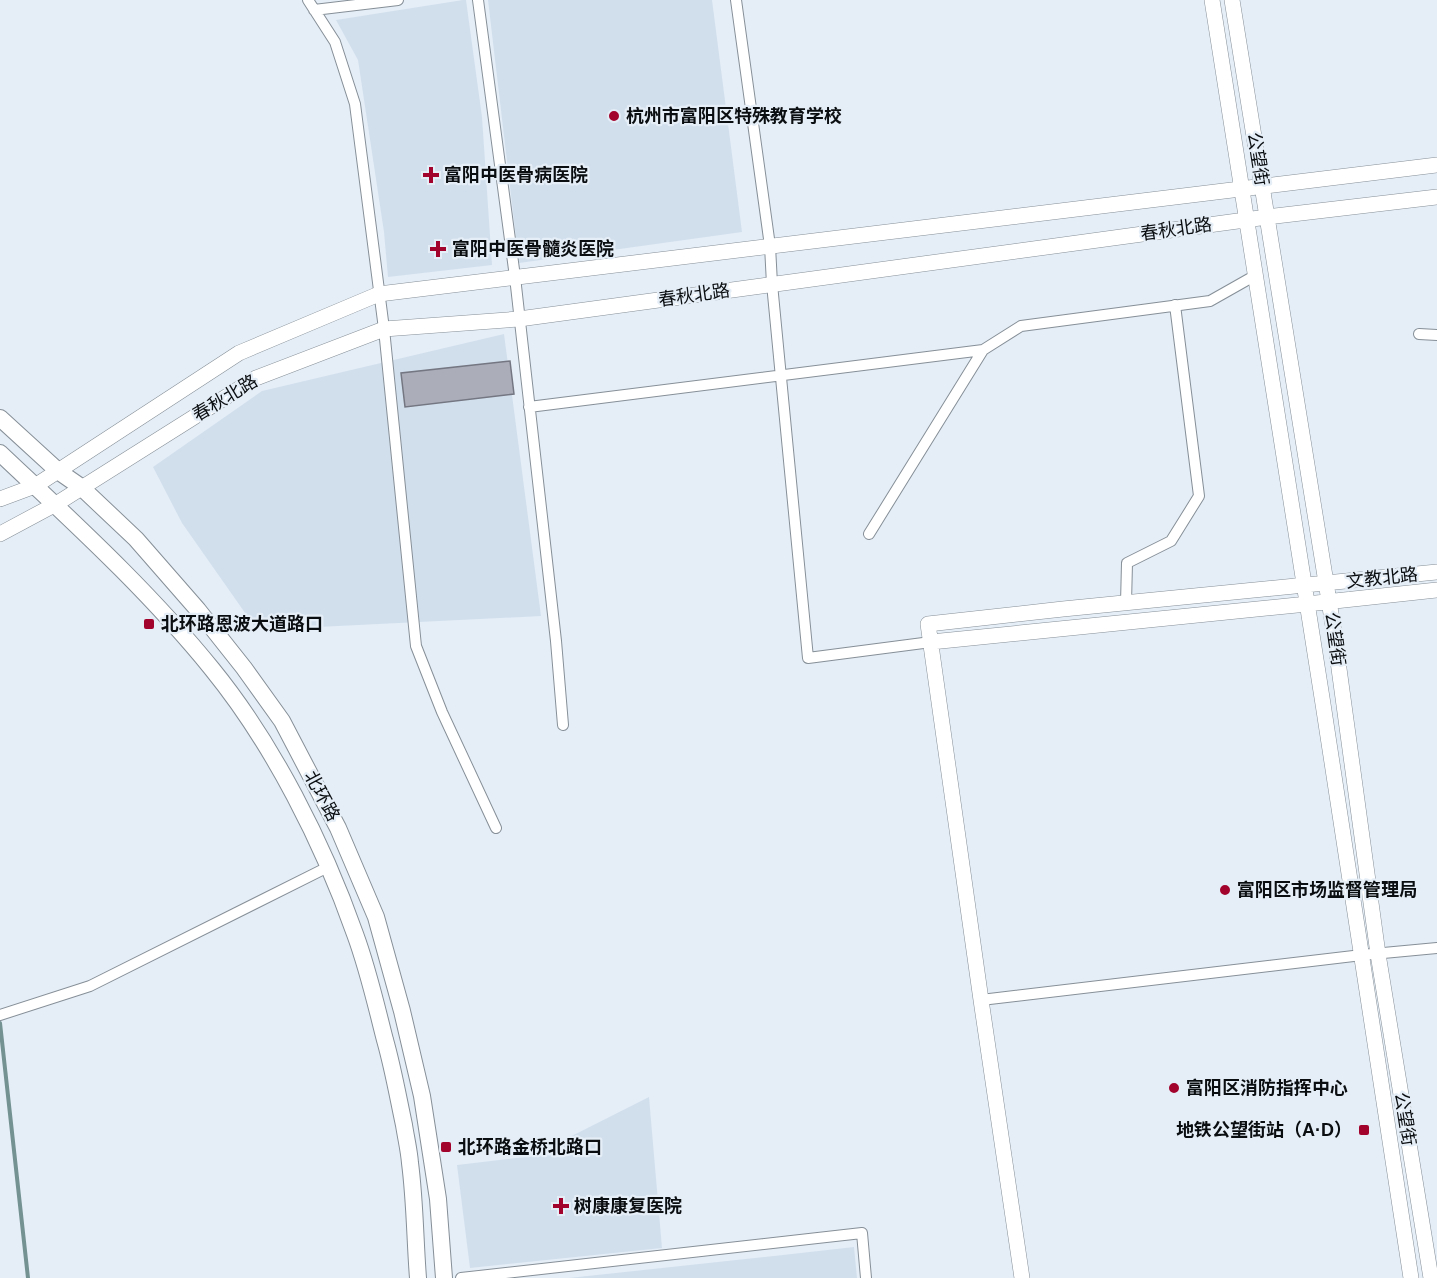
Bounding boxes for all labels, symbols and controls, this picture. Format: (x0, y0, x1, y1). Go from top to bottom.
place label: 杭州市富阳区特殊教育学校 (626, 106, 842, 126)
marker: 杭州市富阳区特殊教育学校 (607, 109, 621, 123)
street label: 公望街 (1244, 131, 1272, 187)
place label: 富阳中医骨病医院 (444, 165, 588, 185)
marker: 富阳中医骨病医院 (422, 166, 440, 184)
street label: 春秋北路 (1139, 214, 1213, 244)
place label: 富阳中医骨髓炎医院 (452, 239, 614, 259)
marker: 富阳中医骨髓炎医院 (429, 240, 447, 258)
street label: 春秋北路 (657, 280, 731, 310)
street label: 春秋北路 (189, 371, 261, 425)
street label: 文教北路 (1345, 564, 1419, 592)
street label: 公望街 (1321, 611, 1349, 667)
place label: 北环路恩波大道路口 (161, 614, 323, 634)
marker: 北环路恩波大道路口 (142, 617, 156, 631)
street label: 北环路 (300, 767, 344, 825)
place label: 富阳区市场监督管理局 (1237, 880, 1417, 900)
marker: 富阳区市场监督管理局 (1218, 883, 1232, 897)
place label: 富阳区消防指挥中心 (1186, 1078, 1348, 1098)
marker: 富阳区消防指挥中心 (1167, 1081, 1181, 1095)
street label: 公望街 (1391, 1091, 1419, 1147)
place label: 地铁公望街站（A·D） (1176, 1120, 1352, 1140)
marker: 地铁公望街站（A·D） (1357, 1123, 1371, 1137)
place label: 北环路金桥北路口 (458, 1137, 602, 1157)
marker: 北环路金桥北路口 (439, 1140, 453, 1154)
place label: 树康康复医院 (574, 1196, 682, 1216)
marker: 树康康复医院 (552, 1197, 570, 1215)

